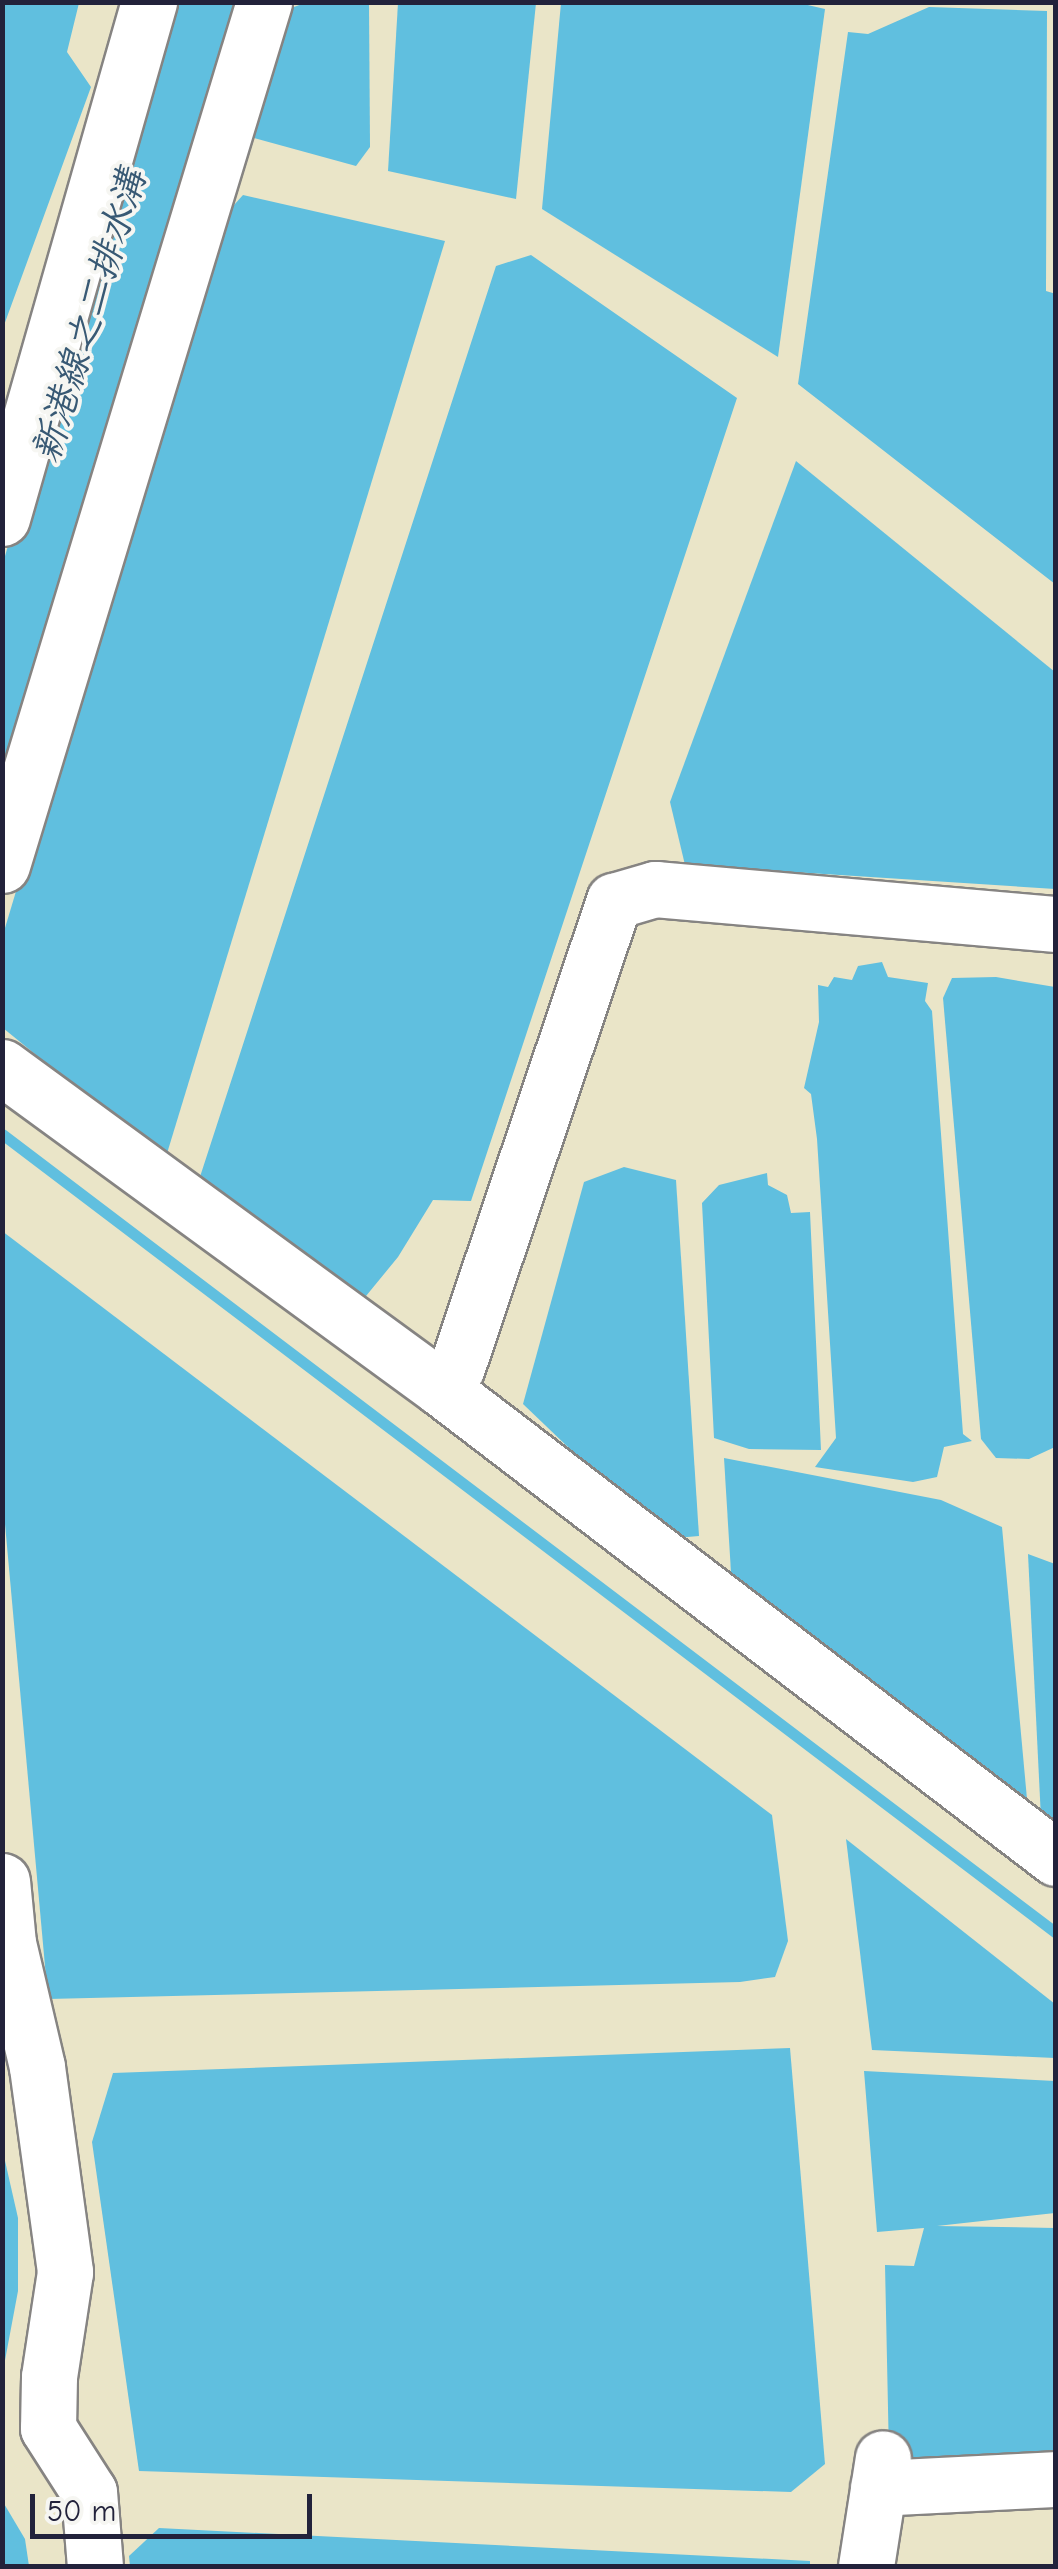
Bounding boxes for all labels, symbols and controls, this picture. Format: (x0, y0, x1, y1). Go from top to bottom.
water label: 新港線之二排水溝 (24, 164, 156, 468)
scale bar (35, 2474, 318, 2536)
text: 50 m (47, 2494, 116, 2529)

